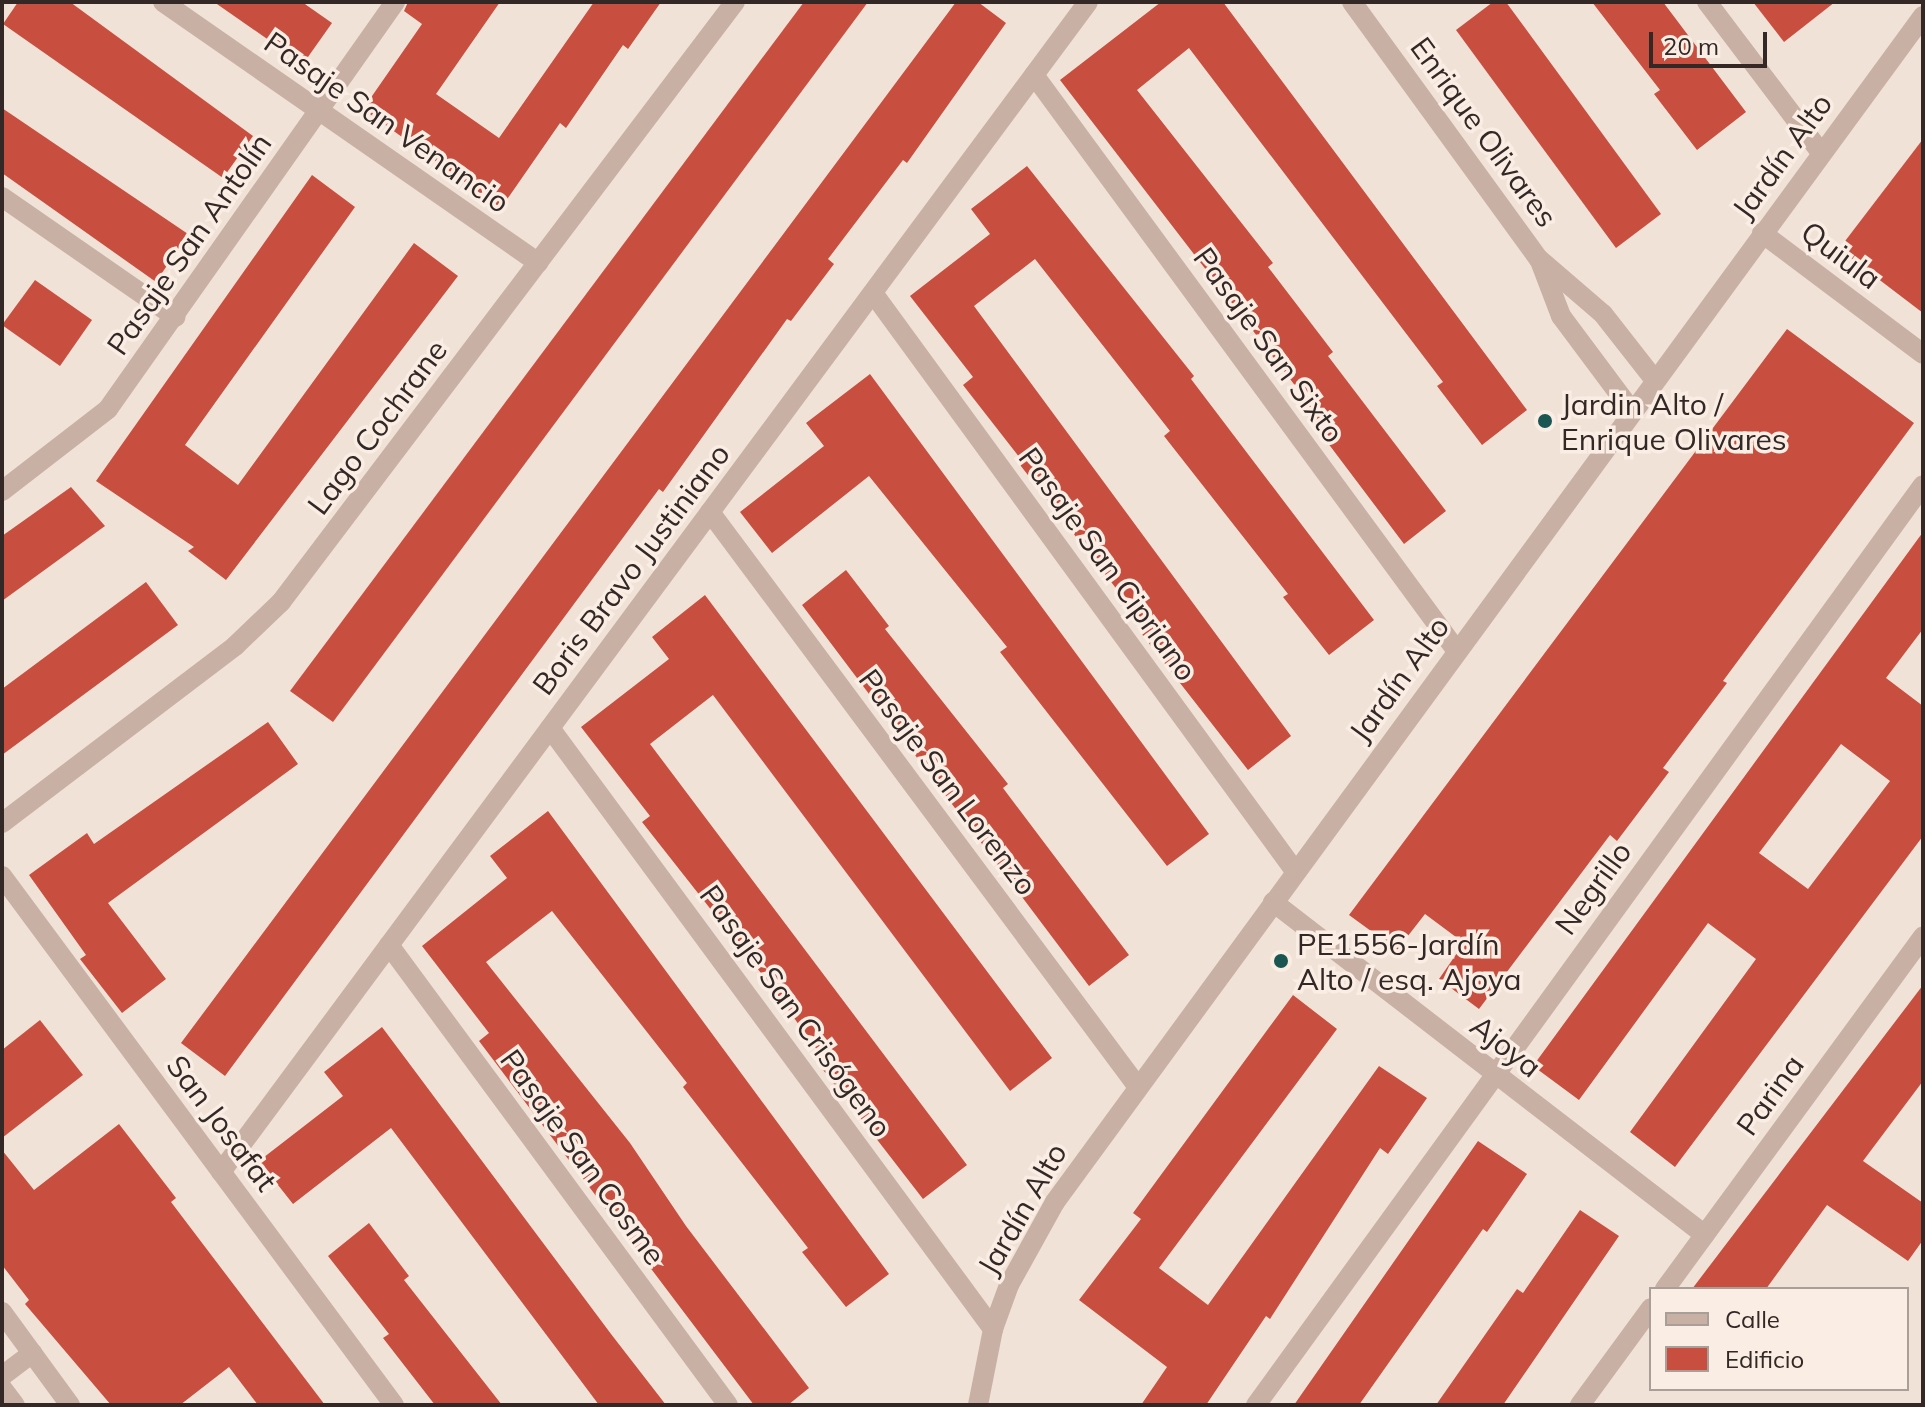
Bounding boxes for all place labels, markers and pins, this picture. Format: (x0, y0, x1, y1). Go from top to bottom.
place label: Jardin Alto / Enrique Olivares (1561, 386, 1787, 456)
marker: Jardin Alto / Enrique Olivares (1536, 412, 1554, 430)
place label: PE1556-Jardín Alto / esq. Ajoya (1297, 926, 1522, 996)
marker: PE1556-Jardín Alto / esq. Ajoya (1272, 952, 1290, 970)

